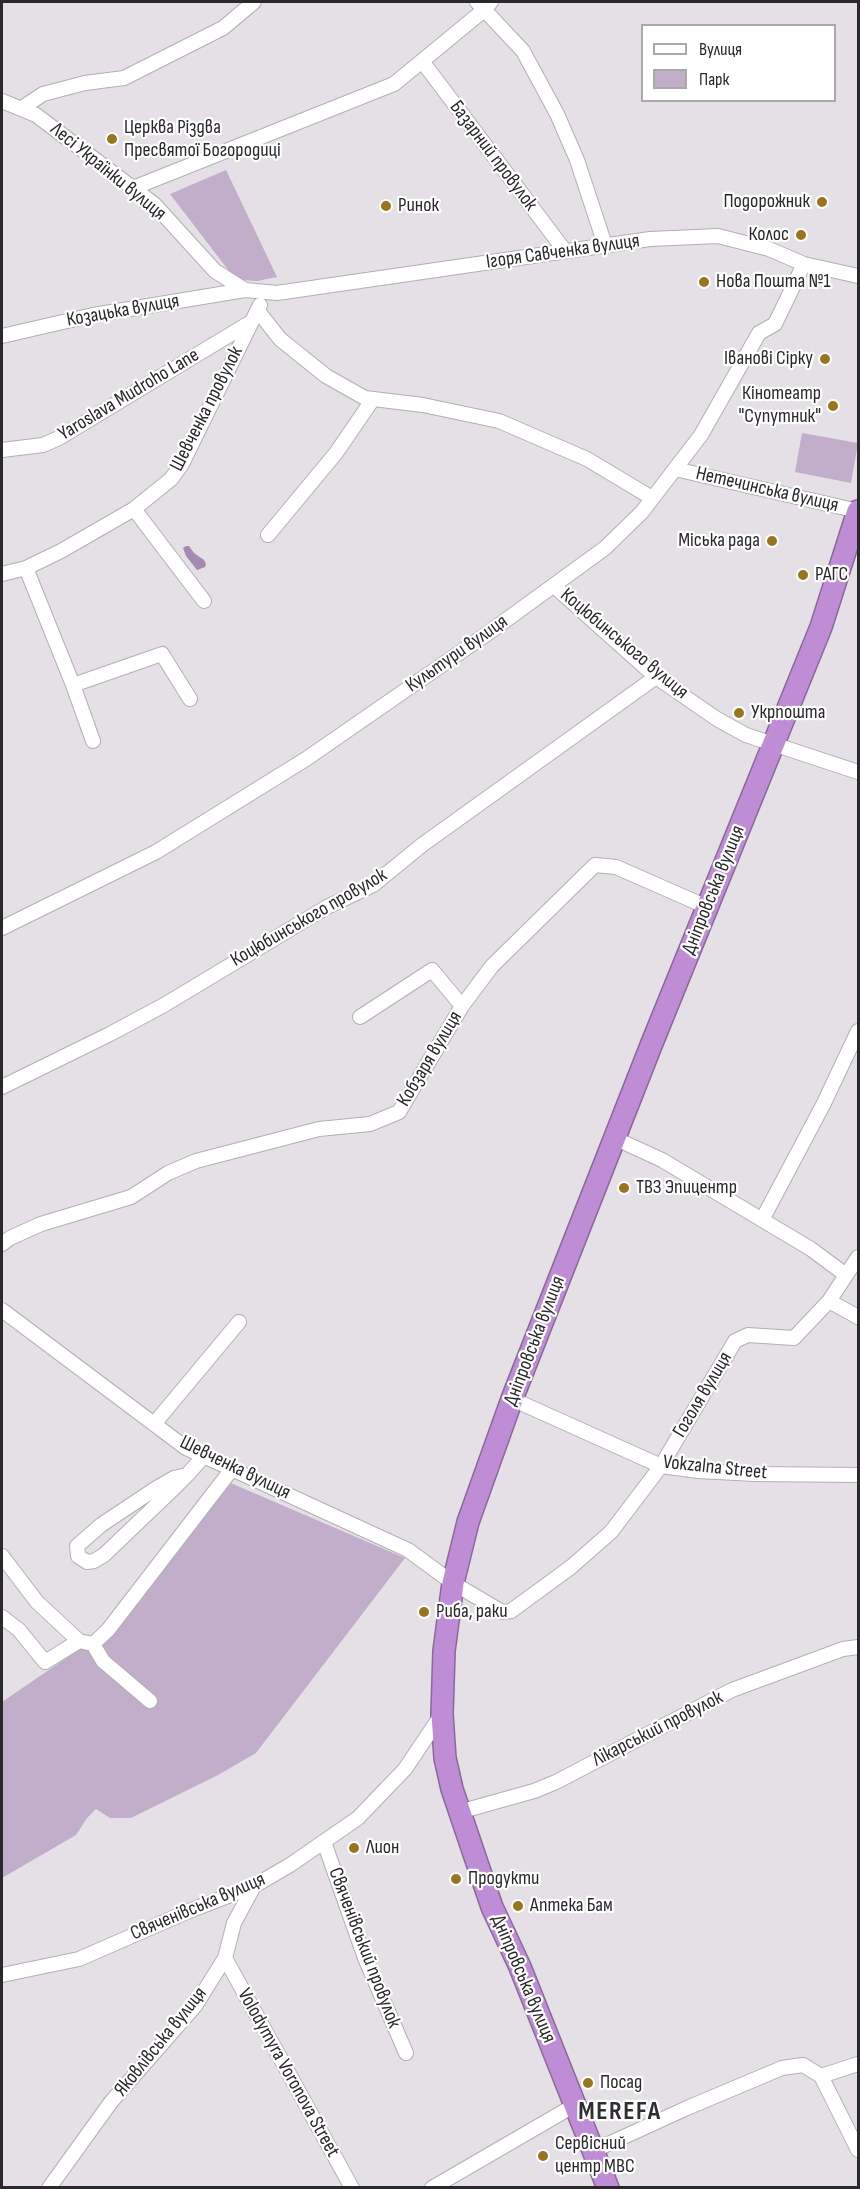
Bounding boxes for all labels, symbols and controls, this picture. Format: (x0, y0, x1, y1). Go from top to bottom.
legend (641, 24, 836, 102)
text: Вулиця (699, 39, 742, 60)
text: Парк (699, 69, 729, 90)
street label: Базарний провулок (444, 96, 542, 216)
place label: Церква Різдва Пресвятої Богородиці (124, 116, 281, 163)
street label: Лесі Українки вулиця (45, 118, 171, 226)
marker: Церква Різдва Пресвятої Богородиці (105, 132, 119, 146)
place label: Подорожник (723, 190, 810, 214)
place label: Ринок (398, 194, 439, 218)
marker: Подорожник (815, 195, 829, 209)
marker: Ринок (379, 199, 393, 213)
place label: Колос (749, 223, 789, 247)
marker: Колос (794, 228, 808, 242)
street label: Ігоря Савченка вулиця (485, 229, 641, 275)
place label: Нова Пошта №1 (716, 270, 830, 294)
marker: Нова Пошта №1 (697, 275, 711, 289)
street label: Козацька вулиця (65, 289, 181, 333)
street label: Шевченка провулок (165, 343, 249, 475)
street label: Yaroslava Mudroho Lane (54, 344, 204, 446)
place label: Іванові Сірку (724, 347, 813, 371)
marker: Іванові Сірку (818, 352, 832, 366)
place label: Кінотеатр "Супутник" (739, 382, 821, 429)
marker: Кінотеатр "Супутник" (826, 399, 840, 413)
street label: Нетечинська вулиця (693, 462, 841, 518)
place label: Міська рада (678, 529, 760, 553)
marker: Міська рада (765, 534, 779, 548)
place label: РАГС (815, 563, 848, 587)
marker: РАГС (796, 568, 810, 582)
street label: Коцюбинського вулиця (555, 583, 693, 705)
street label: Культури вулиця (401, 610, 513, 698)
place label: Укрпошта (751, 701, 825, 725)
marker: Укрпошта (732, 706, 746, 720)
street label: Дніпровська вулиця (677, 822, 751, 958)
street label: Коцюбинського провулок (227, 864, 391, 972)
street label: Кобзаря вулиця (392, 1007, 468, 1111)
place label: ТВЗ Эпицентр (636, 1176, 737, 1200)
marker: ТВЗ Эпицентр (617, 1181, 631, 1195)
street label: Дніпровська вулиця (499, 1273, 571, 1409)
street label: Гоголя вулиця (668, 1348, 738, 1442)
street label: Шевченка вулиця (176, 1431, 294, 1505)
street label: Vokzalna Street (662, 1451, 768, 1485)
place label: Риба, раки (436, 1600, 508, 1624)
marker: Риба, раки (417, 1605, 431, 1619)
street label: Лікарський провулок (589, 1686, 727, 1772)
place label: Лион (366, 1836, 399, 1860)
marker: Лион (347, 1841, 361, 1855)
street label: Свяченівський провулок (322, 1865, 406, 2031)
place label: Продукти (468, 1867, 539, 1891)
street label: Свяченівська вулиця (127, 1868, 269, 1946)
marker: Продукти (449, 1872, 463, 1886)
place label: Аптека Бам (530, 1894, 613, 1918)
marker: Аптека Бам (511, 1899, 525, 1913)
street label: Дніпровська вулиця (485, 1911, 561, 2047)
street label: Яковлівська вулиця (110, 1982, 212, 2102)
street label: Volodymyra Voronova Street (232, 1984, 344, 2162)
place label: Посад (600, 2071, 642, 2095)
marker: Посад (581, 2076, 595, 2090)
district label: MEREFA (578, 2096, 662, 2128)
place label: Сервісний центр МВС (555, 2132, 635, 2179)
marker: Сервісний центр МВС (536, 2149, 550, 2163)

